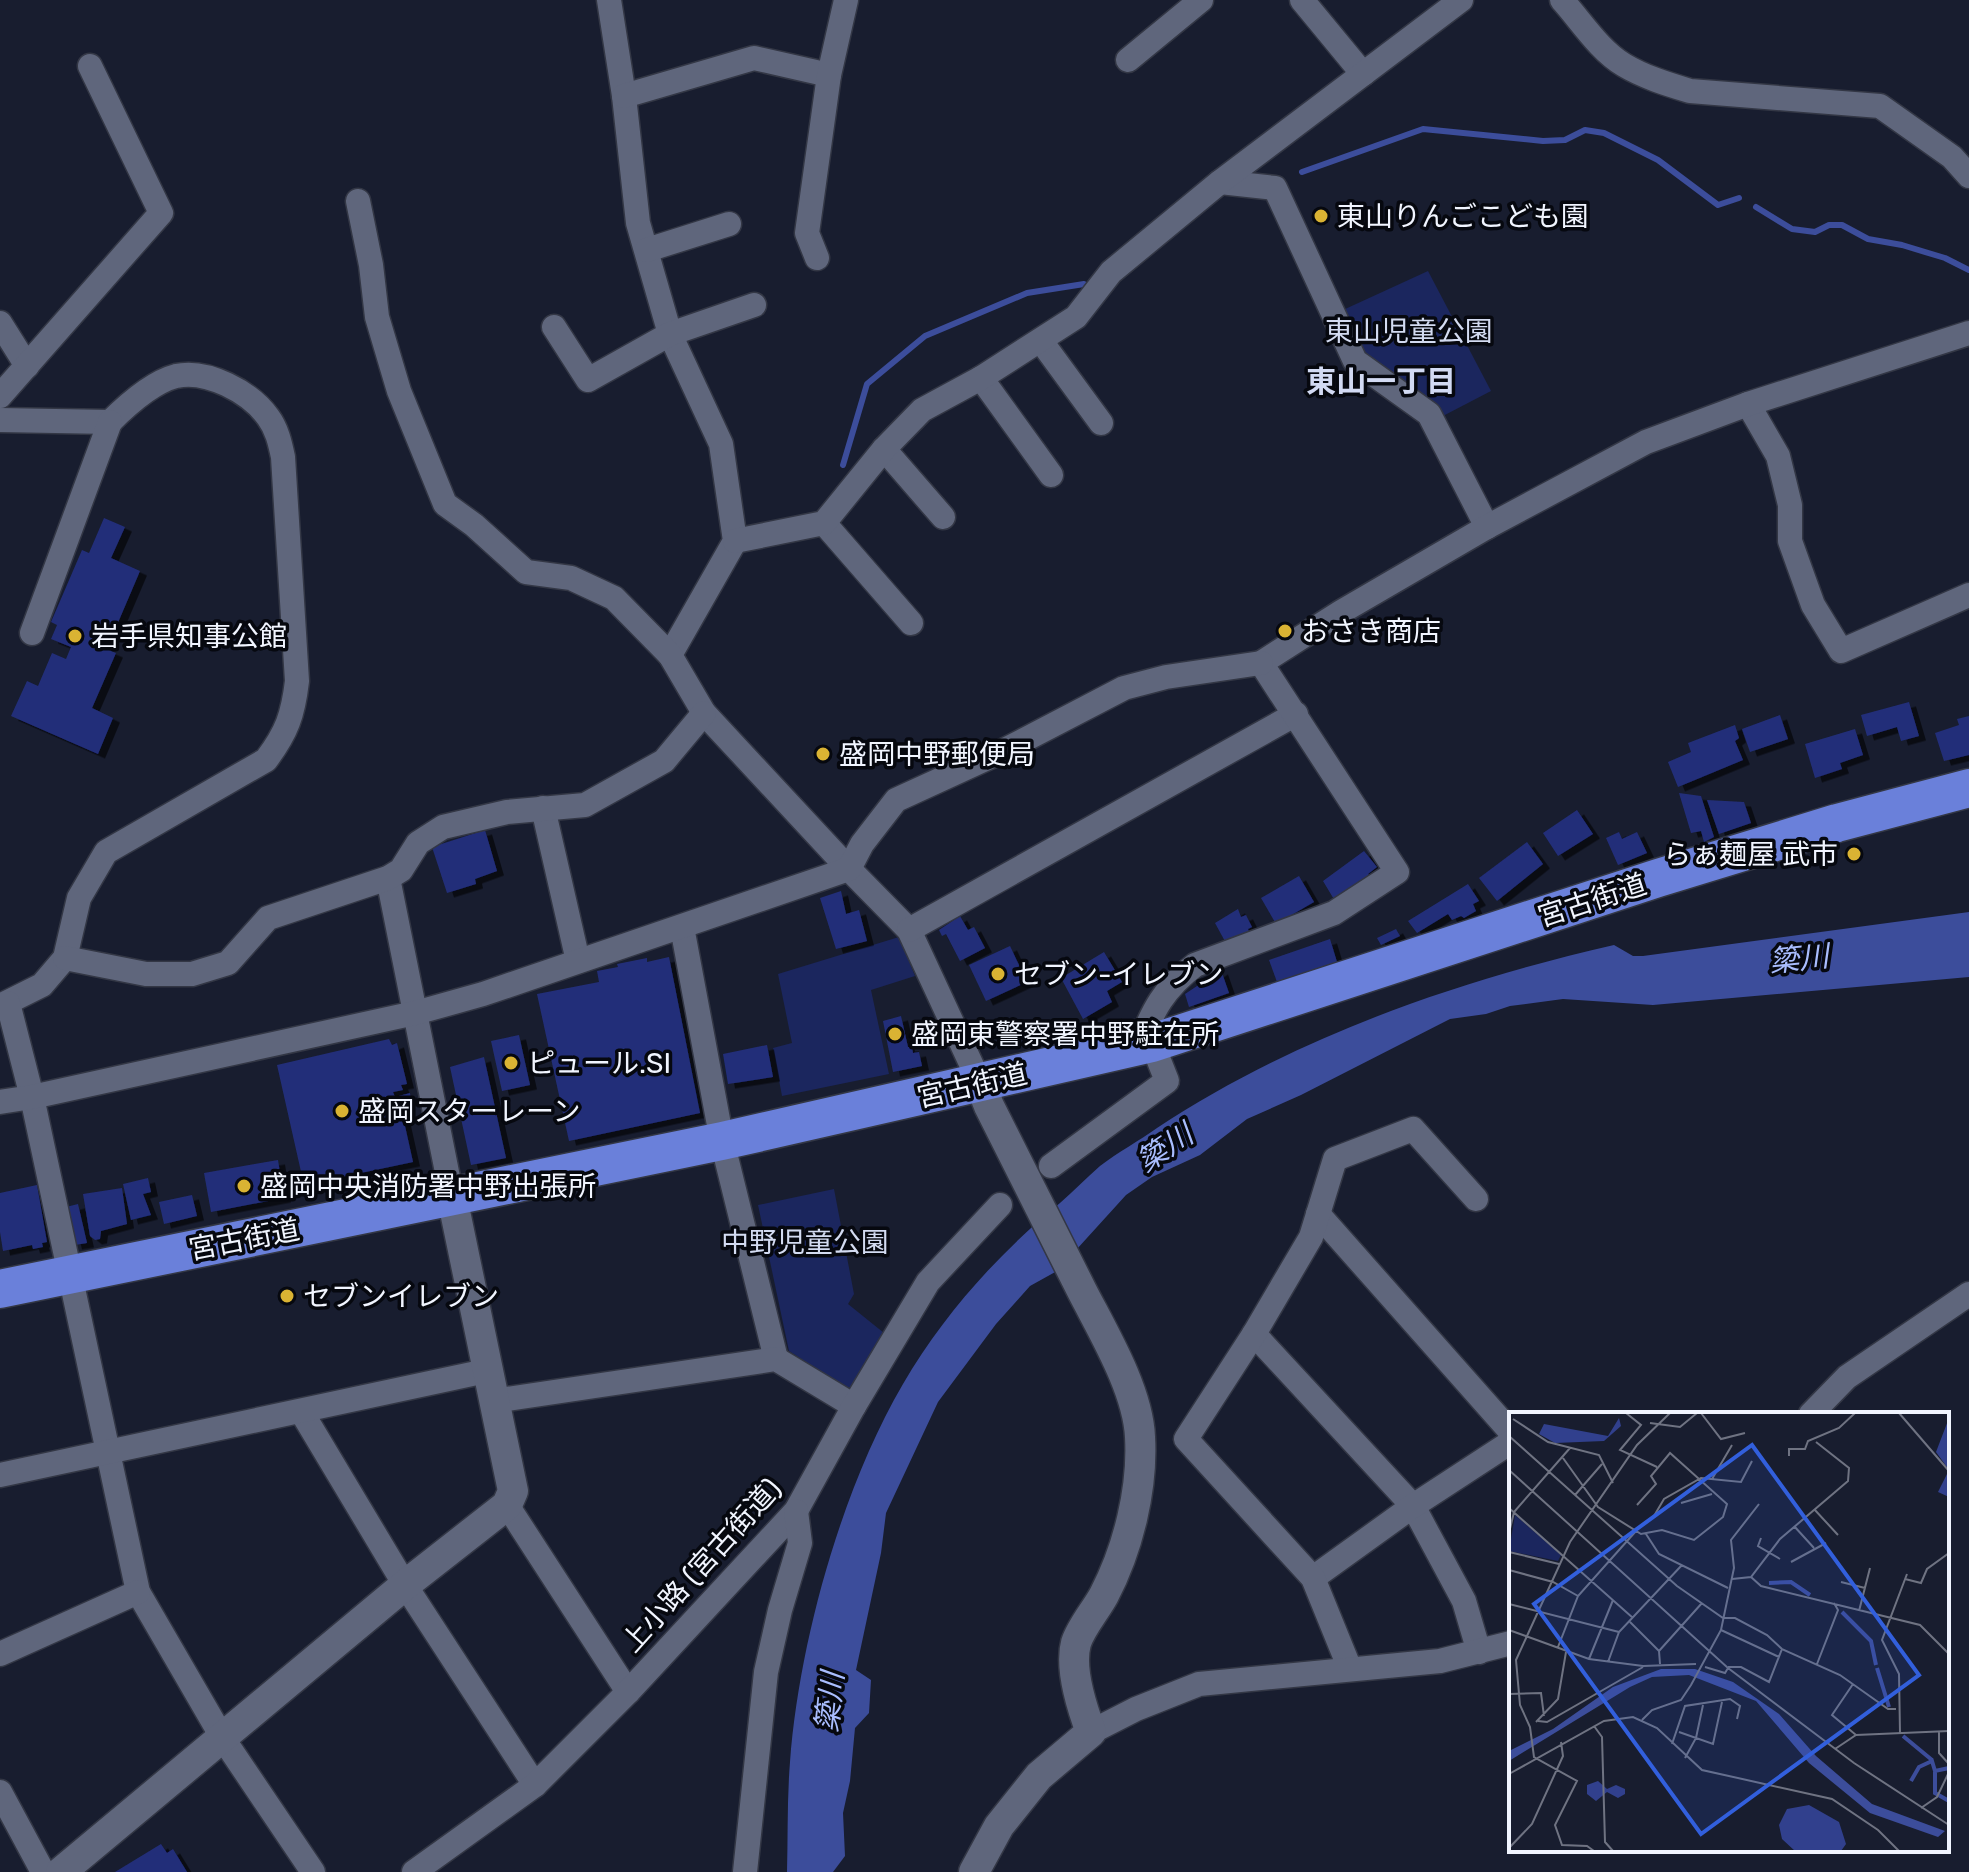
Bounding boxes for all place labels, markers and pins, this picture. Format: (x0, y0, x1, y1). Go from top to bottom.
place label: 東山りんごこども園 (1337, 200, 1589, 233)
marker: 東山りんごこども園 (1312, 207, 1330, 225)
place label: おさき商店 (1301, 615, 1441, 648)
place label: 岩手県知事公館 (91, 620, 287, 653)
marker: おさき商店 (1276, 622, 1294, 640)
marker: 岩手県知事公館 (66, 627, 84, 645)
place label: 盛岡中野郵便局 (839, 738, 1035, 771)
marker: 盛岡中野郵便局 (814, 745, 832, 763)
place label: らぁ麺屋 武市 (1663, 838, 1838, 871)
marker: らぁ麺屋 武市 (1845, 845, 1863, 863)
place label: セブン-イレブン (1014, 958, 1224, 991)
marker: セブン-イレブン (989, 965, 1007, 983)
place label: 盛岡東警察署中野駐在所 (911, 1018, 1219, 1051)
marker: 盛岡東警察署中野駐在所 (886, 1025, 904, 1043)
place label: ピュール.SI (527, 1047, 671, 1080)
marker: ピュール.SI (502, 1054, 520, 1072)
place label: 盛岡スターレーン (358, 1095, 581, 1128)
marker: 盛岡スターレーン (333, 1102, 351, 1120)
place label: 盛岡中央消防署中野出張所 (260, 1170, 596, 1203)
marker: 盛岡中央消防署中野出張所 (235, 1177, 253, 1195)
place label: セブンイレブン (303, 1280, 499, 1313)
marker: セブンイレブン (278, 1287, 296, 1305)

